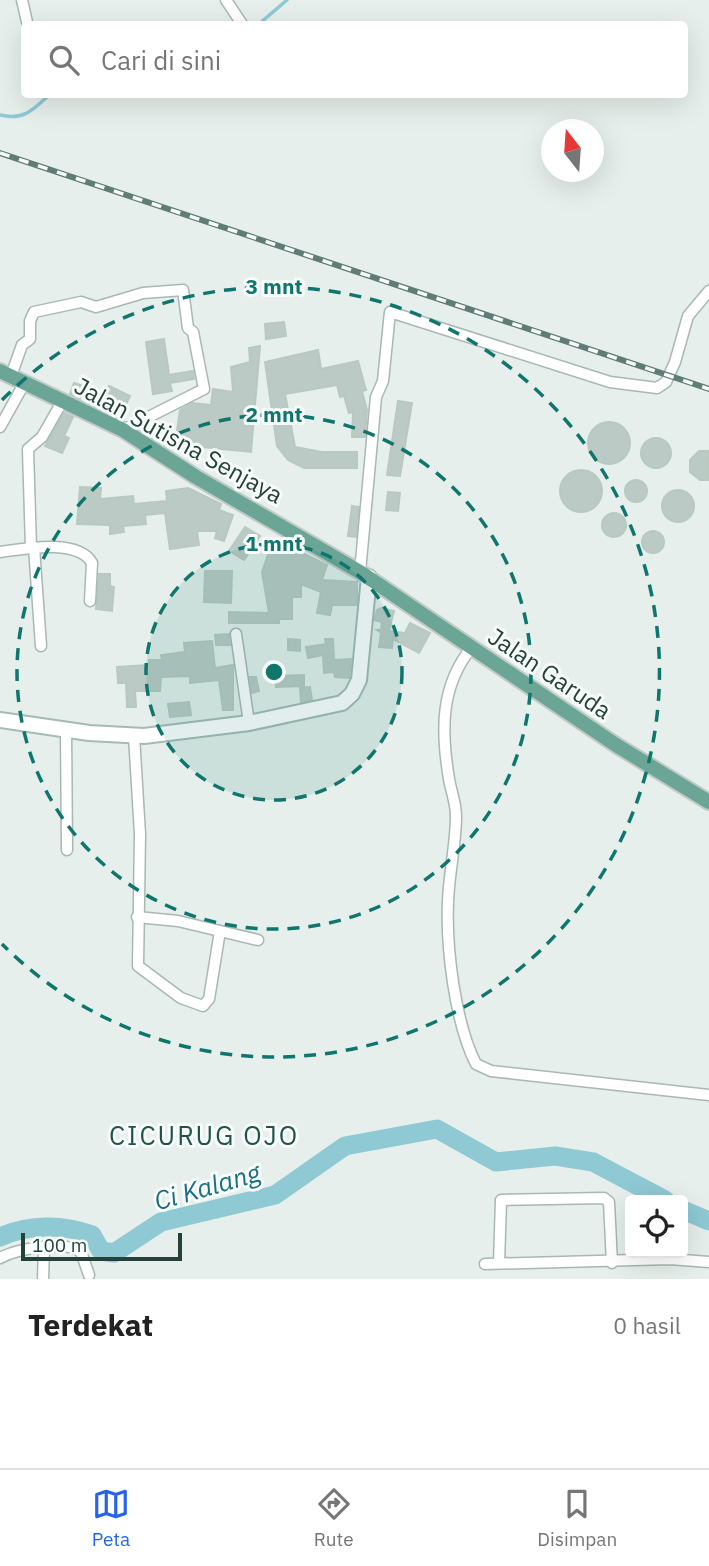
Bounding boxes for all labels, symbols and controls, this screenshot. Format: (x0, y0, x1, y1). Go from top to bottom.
search box (21, 21, 688, 98)
icon: search (45, 41, 83, 79)
text: Cari di sini (101, 43, 221, 77)
north arrow (541, 119, 604, 182)
text: 3 mnt (246, 272, 302, 300)
street label: Jalan Sutisna Senjaya (69, 369, 289, 511)
text: 2 mnt (246, 400, 302, 428)
text: 1 mnt (246, 529, 302, 557)
street label: Jalan Garuda (482, 620, 618, 726)
centre of rings (262, 660, 286, 684)
district label: CICURUG OJO (109, 1118, 299, 1152)
water label: Ci Kalang (150, 1154, 266, 1217)
map controls (625, 1195, 688, 1258)
button: locate (625, 1195, 688, 1258)
scale bar (21, 1230, 182, 1262)
text: 100 m (32, 1233, 87, 1257)
text: Terdekat (28, 1305, 153, 1344)
text: 0 hasil (613, 1310, 681, 1340)
tab: Peta (92, 1485, 130, 1551)
tab: Rute (314, 1485, 354, 1551)
tab: Disimpan (537, 1485, 617, 1551)

